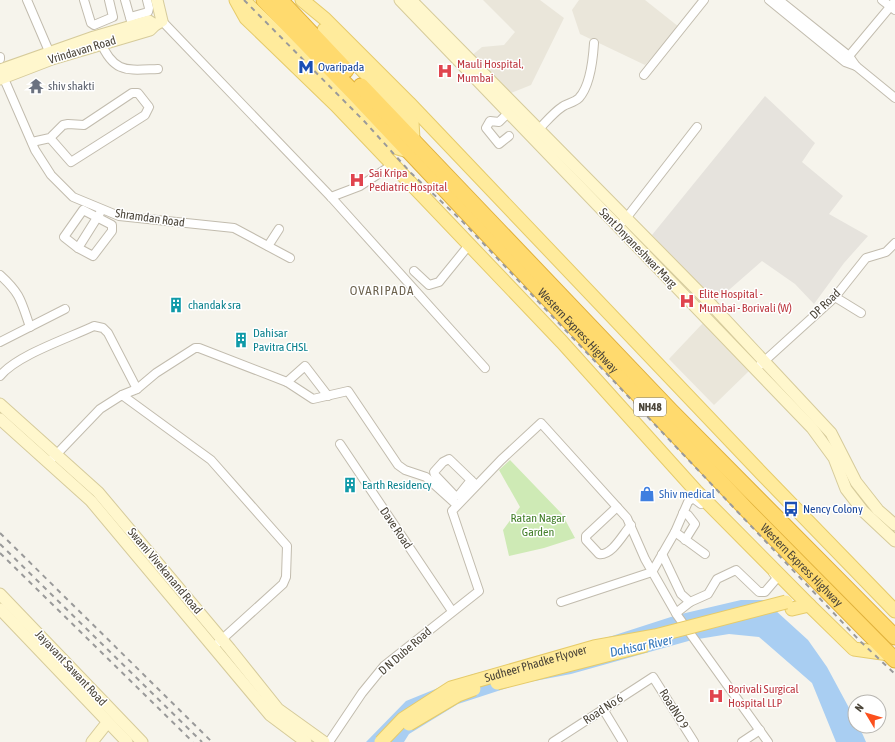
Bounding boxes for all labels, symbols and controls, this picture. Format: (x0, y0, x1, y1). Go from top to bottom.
street label: Vrindavan Road (46, 33, 118, 67)
place label: Mauli Hospital, Mumbai (457, 57, 524, 85)
metro station icon: Ovaripada (297, 58, 315, 76)
place label: Ovaripada (318, 60, 364, 74)
hospital icon: Mauli Hospital, Mumbai (436, 62, 454, 80)
temple icon: shiv shakti (27, 77, 45, 95)
place label: shiv shakti (48, 79, 95, 93)
place label: Sai Kripa Pediatric Hospital (369, 166, 448, 194)
hospital icon: Sai Kripa Pediatric Hospital (348, 171, 366, 189)
street label: Sant Dnyaneshwar Marg (596, 205, 680, 291)
street label: Shramdan Road (114, 206, 186, 230)
district label: OVARIPADA (350, 283, 414, 298)
street label: Western Express Highway (535, 285, 621, 376)
street label: DP Road (807, 286, 843, 322)
place label: Elite Hospital - Mumbai - Borivali (W) (699, 287, 792, 315)
hospital icon: Elite Hospital - Mumbai - Borivali (W) (678, 292, 696, 310)
building icon: chandak sra (167, 296, 185, 314)
place label: chandak sra (188, 298, 241, 312)
place label: Dahisar Pavitra CHSL (253, 326, 308, 354)
building icon: Dahisar Pavitra CHSL (232, 331, 250, 349)
road number: NH48 (634, 398, 666, 416)
building icon: Earth Residency (341, 476, 359, 494)
place label: Earth Residency (362, 478, 432, 492)
shop icon: Shiv medical (638, 485, 656, 503)
place label: Shiv medical (659, 487, 716, 501)
bus stop icon: Nency Colony (782, 500, 800, 518)
place label: Nency Colony (803, 502, 863, 516)
street label: Dave Road (377, 505, 415, 551)
park label: Ratan Nagar Garden (511, 511, 566, 539)
street label: Western Express Highway (757, 521, 845, 610)
street label: Swami Vivekanand Road (125, 525, 205, 617)
street label: D N Dube Road (376, 624, 434, 678)
street label: Jayavant Sawant Road (32, 627, 110, 709)
water label: Dahisar River (608, 632, 675, 660)
street label: Sudheer Phadke Flyover (483, 642, 589, 685)
place label: Borivali Surgical Hospital LLP (728, 682, 800, 710)
street label: RoadNO 9 (656, 687, 692, 732)
hospital icon: Borivali Surgical Hospital LLP (707, 687, 725, 705)
street label: Road No 6 (581, 691, 626, 727)
north arrow (847, 694, 887, 734)
text: N (852, 702, 866, 714)

